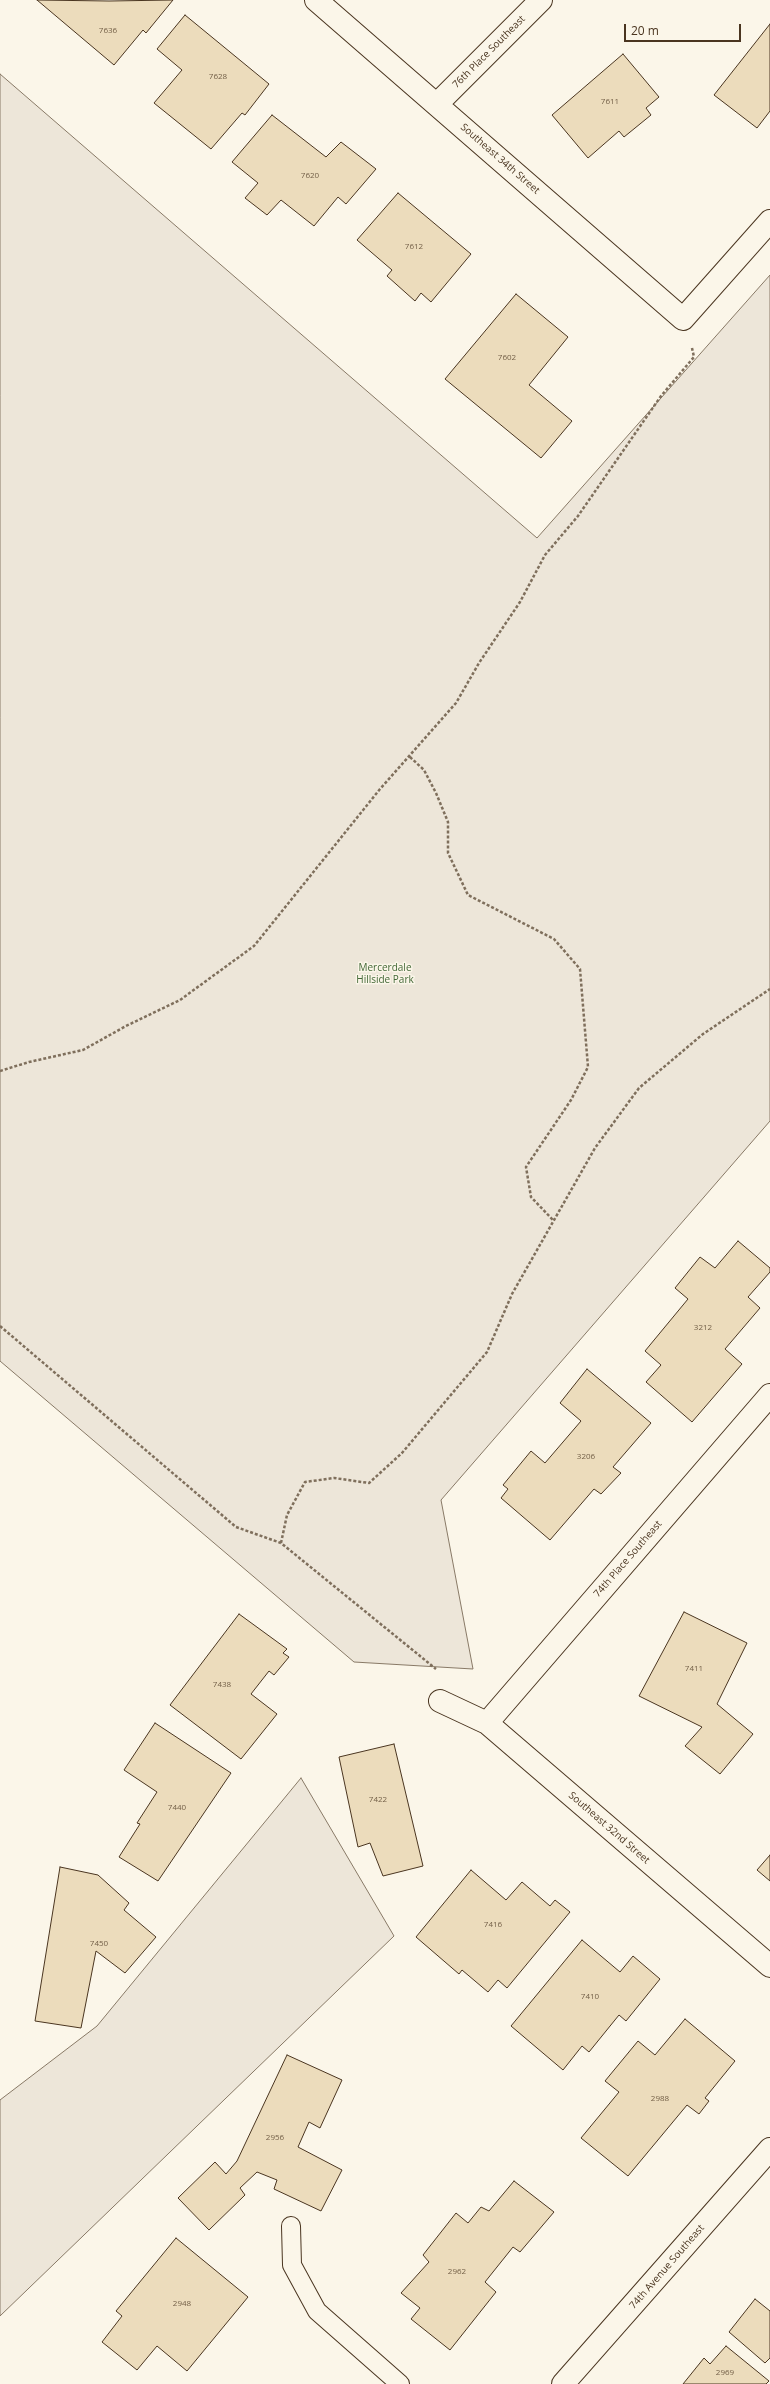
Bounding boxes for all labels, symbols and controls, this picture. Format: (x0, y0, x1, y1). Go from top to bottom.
street label: 76th Place Southeast (450, 13, 528, 91)
scale bar (626, 16, 743, 42)
text: 20 m (631, 22, 659, 39)
house number: 7636 (99, 26, 117, 36)
house number: 7628 (209, 72, 227, 82)
house number: 7611 (601, 97, 619, 107)
street label: Southeast 34th Street (458, 121, 542, 197)
house number: 7620 (301, 171, 319, 181)
house number: 7612 (405, 242, 423, 252)
house number: 7602 (498, 353, 516, 363)
park label: Mercerdale Hillside Park (356, 962, 414, 986)
house number: 3212 (694, 1323, 712, 1333)
house number: 3206 (577, 1452, 595, 1462)
street label: 74th Place Southeast (591, 1518, 665, 1600)
house number: 7411 (685, 1664, 703, 1674)
house number: 7438 (213, 1680, 231, 1690)
street label: Southeast 32nd Street (566, 1789, 652, 1867)
house number: 7422 (369, 1795, 387, 1805)
house number: 7440 (168, 1803, 186, 1813)
house number: 7416 (484, 1920, 502, 1930)
house number: 7450 (90, 1939, 108, 1949)
house number: 7410 (581, 1992, 599, 2002)
house number: 2988 (651, 2094, 669, 2104)
house number: 2956 (266, 2133, 284, 2143)
street label: 74th Avenue Southeast (627, 2222, 707, 2312)
house number: 2962 (448, 2267, 466, 2277)
house number: 2948 (173, 2299, 191, 2309)
house number: 2969 (716, 2368, 734, 2378)

